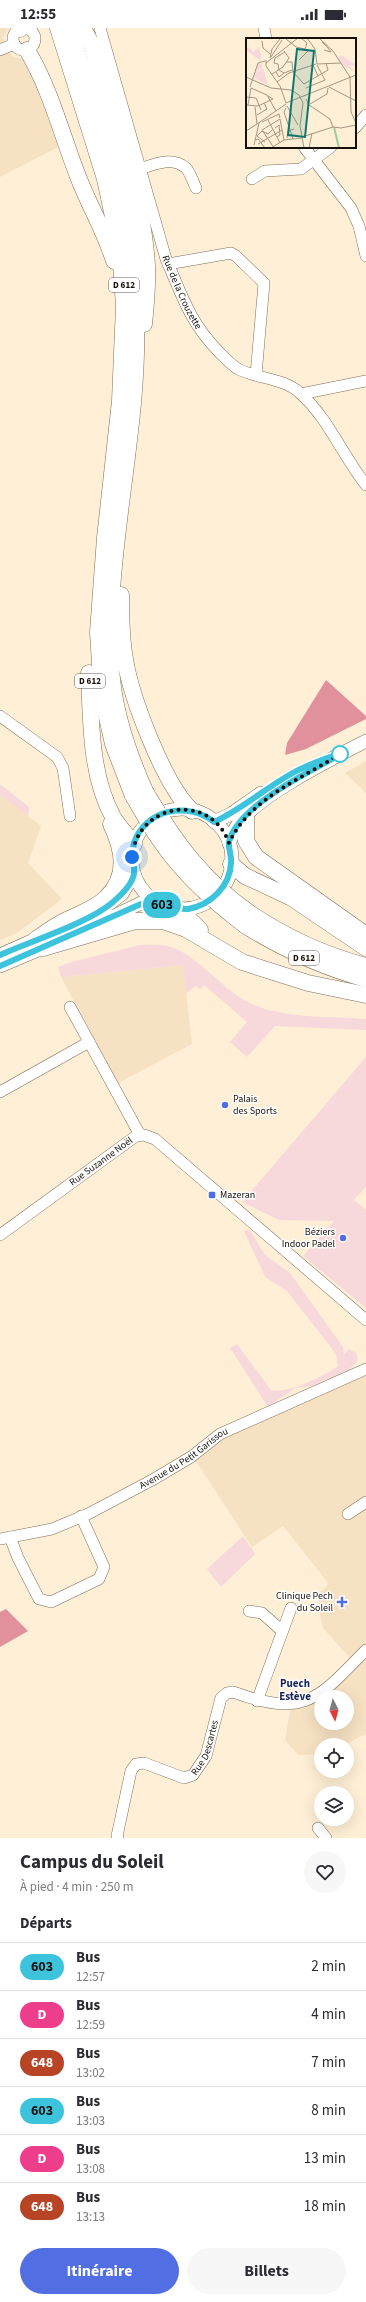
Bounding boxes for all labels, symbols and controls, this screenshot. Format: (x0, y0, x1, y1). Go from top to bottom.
text: 12:55 (20, 4, 56, 25)
inset map (246, 38, 356, 148)
street label: Rue de la Crouzette (158, 254, 205, 332)
road number: D 612 (109, 278, 139, 292)
road number: D 612 (75, 674, 105, 688)
unlabelled marker (331, 745, 349, 763)
your location (122, 847, 142, 867)
line badge: 603 (139, 892, 185, 918)
text: 603 (151, 895, 173, 915)
road number: D 612 (289, 951, 319, 965)
place label: Palais des Sports (233, 1092, 277, 1118)
marker: Palais des Sports (220, 1100, 230, 1110)
street label: Rue Suzanne Noël (66, 1133, 136, 1189)
place label: Mazeran (220, 1188, 255, 1202)
marker: Mazeran (207, 1190, 217, 1200)
place label: Béziers Indoor Padel (282, 1225, 335, 1251)
marker: Béziers Indoor Padel (338, 1233, 348, 1243)
street label: Avenue du Petit Garissou (137, 1424, 230, 1492)
place label: Clinique Pech du Soleil (276, 1589, 333, 1615)
marker: Clinique Pech du Soleil (336, 1596, 348, 1608)
district label: Puech Estève (279, 1676, 311, 1704)
north arrow (314, 1690, 354, 1730)
map controls (314, 1690, 354, 1826)
street label: Rue Descartes (188, 1719, 222, 1778)
button: locate (314, 1738, 354, 1778)
button: layers (314, 1786, 354, 1826)
text: Campus du Soleil (20, 1849, 164, 1876)
button: heart (304, 1851, 346, 1893)
text: À pied · 4 min · 250 m (20, 1878, 134, 1896)
text: Départs (20, 1913, 72, 1934)
text: Bus (76, 1947, 100, 1968)
text: 2 min (311, 1956, 346, 1977)
text: 603 (31, 1957, 53, 1977)
text: 12:57 (76, 1968, 105, 1986)
text: Bus (76, 1995, 100, 2016)
text: 4 min (311, 2004, 346, 2025)
text: D (38, 2005, 46, 2025)
text: 12:59 (76, 2016, 105, 2034)
text: Bus (76, 2043, 100, 2064)
text: 7 min (311, 2052, 346, 2073)
text: 648 (31, 2053, 53, 2073)
text: 13:02 (76, 2064, 105, 2082)
text: Bus (76, 2091, 100, 2112)
text: 8 min (311, 2100, 346, 2121)
text: 603 (31, 2101, 53, 2121)
text: 13:03 (76, 2112, 105, 2130)
text: Bus (76, 2139, 100, 2160)
text: 13 min (304, 2148, 346, 2169)
text: D (38, 2149, 46, 2169)
text: 13:08 (76, 2160, 105, 2178)
text: Bus (76, 2187, 100, 2208)
text: 18 min (304, 2196, 346, 2217)
text: 648 (31, 2197, 53, 2217)
text: 13:13 (76, 2208, 105, 2226)
button: Itinéraire (20, 2248, 179, 2294)
button: Billets (187, 2248, 346, 2294)

